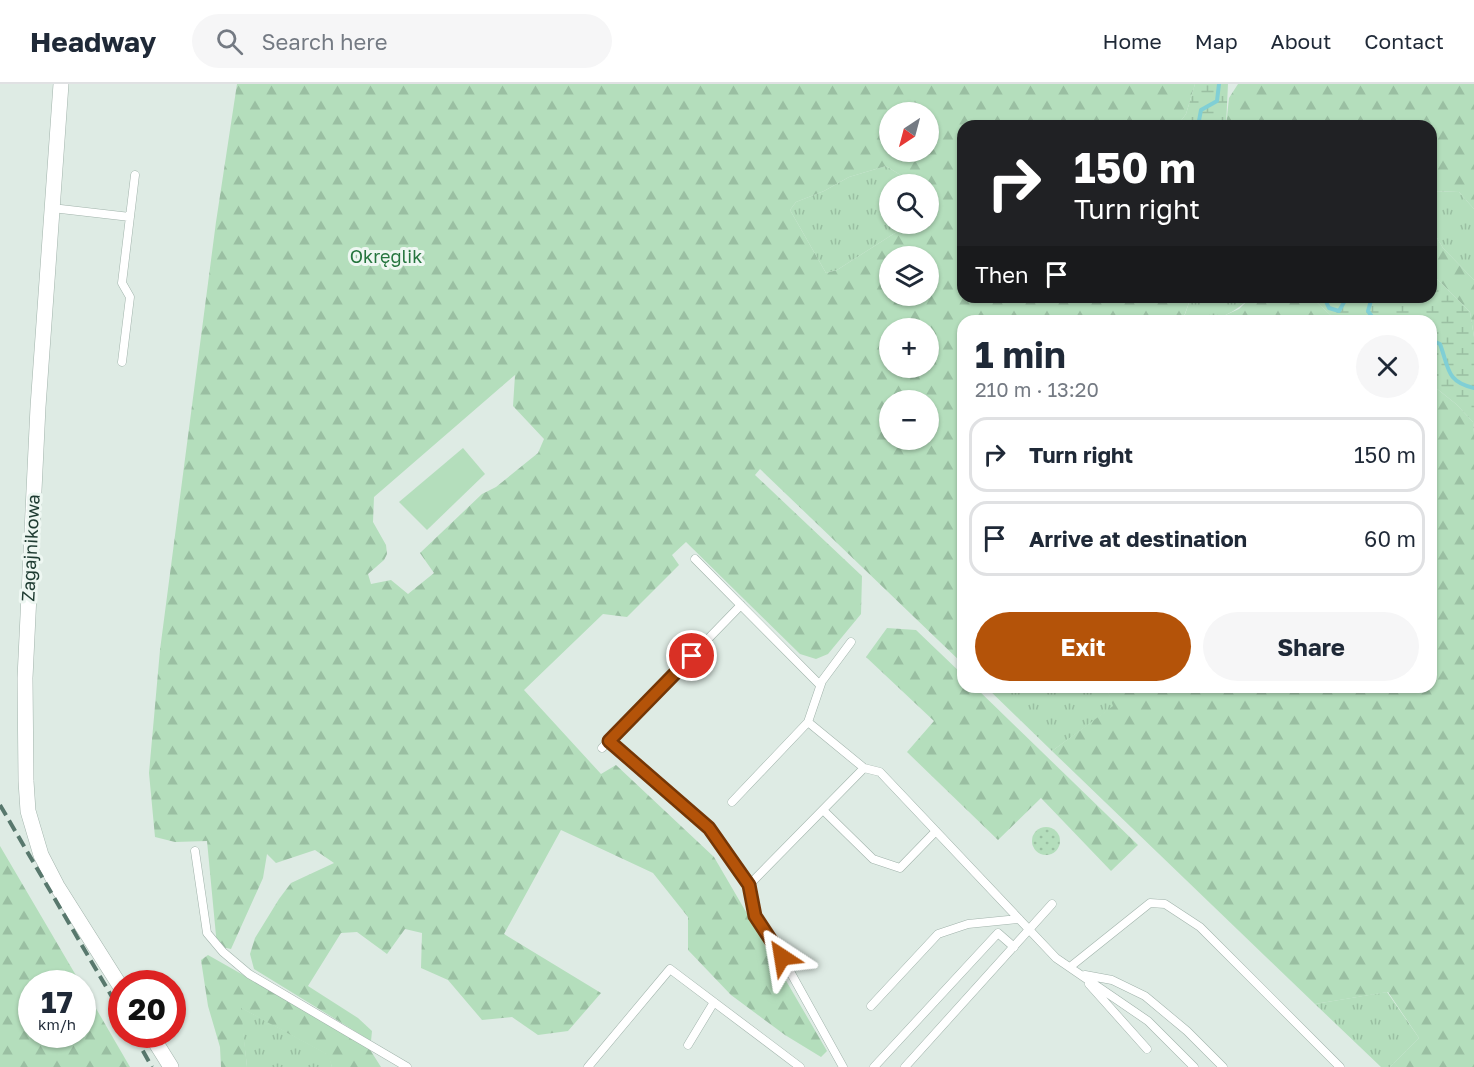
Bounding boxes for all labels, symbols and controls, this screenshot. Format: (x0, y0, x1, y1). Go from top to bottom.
search box (192, 14, 612, 68)
text: Headway (30, 25, 156, 58)
icon: search (213, 25, 246, 58)
text: Search here (261, 28, 387, 55)
text: Home (1102, 28, 1162, 54)
text: Map (1195, 28, 1238, 54)
text: About (1271, 28, 1331, 54)
text: Contact (1364, 28, 1444, 54)
north arrow (879, 102, 939, 162)
map controls (879, 102, 939, 450)
text: 150 m (1074, 142, 1196, 192)
icon: right (975, 144, 1053, 222)
button: search (879, 174, 939, 234)
text: Turn right (1074, 193, 1200, 225)
park label: Okręglik (350, 245, 422, 267)
button: layers (879, 246, 939, 306)
icon: arrive (1040, 258, 1073, 291)
text: Then (975, 261, 1028, 288)
button: + (879, 318, 939, 378)
text: 1 min (975, 333, 1066, 376)
button: close (1356, 335, 1419, 398)
text: 210 m · 13:20 (975, 377, 1099, 401)
button: − (879, 390, 939, 450)
icon: right (978, 438, 1011, 471)
text: Turn right (1029, 441, 1133, 468)
text: 150 m (1354, 441, 1416, 468)
street label: Zagajnikowa (16, 494, 44, 602)
icon: arrive (978, 522, 1011, 555)
text: Arrive at destination (1029, 525, 1247, 552)
text: 60 m (1364, 525, 1416, 552)
button: Exit (975, 612, 1191, 681)
button: Share (1203, 612, 1419, 681)
pin (666, 630, 717, 681)
icon: arrive (675, 639, 708, 672)
position arrow (750, 925, 814, 989)
speed limit sign: 20 (108, 970, 186, 1048)
text: 17 (41, 984, 73, 1020)
text: km/h (38, 1015, 76, 1033)

